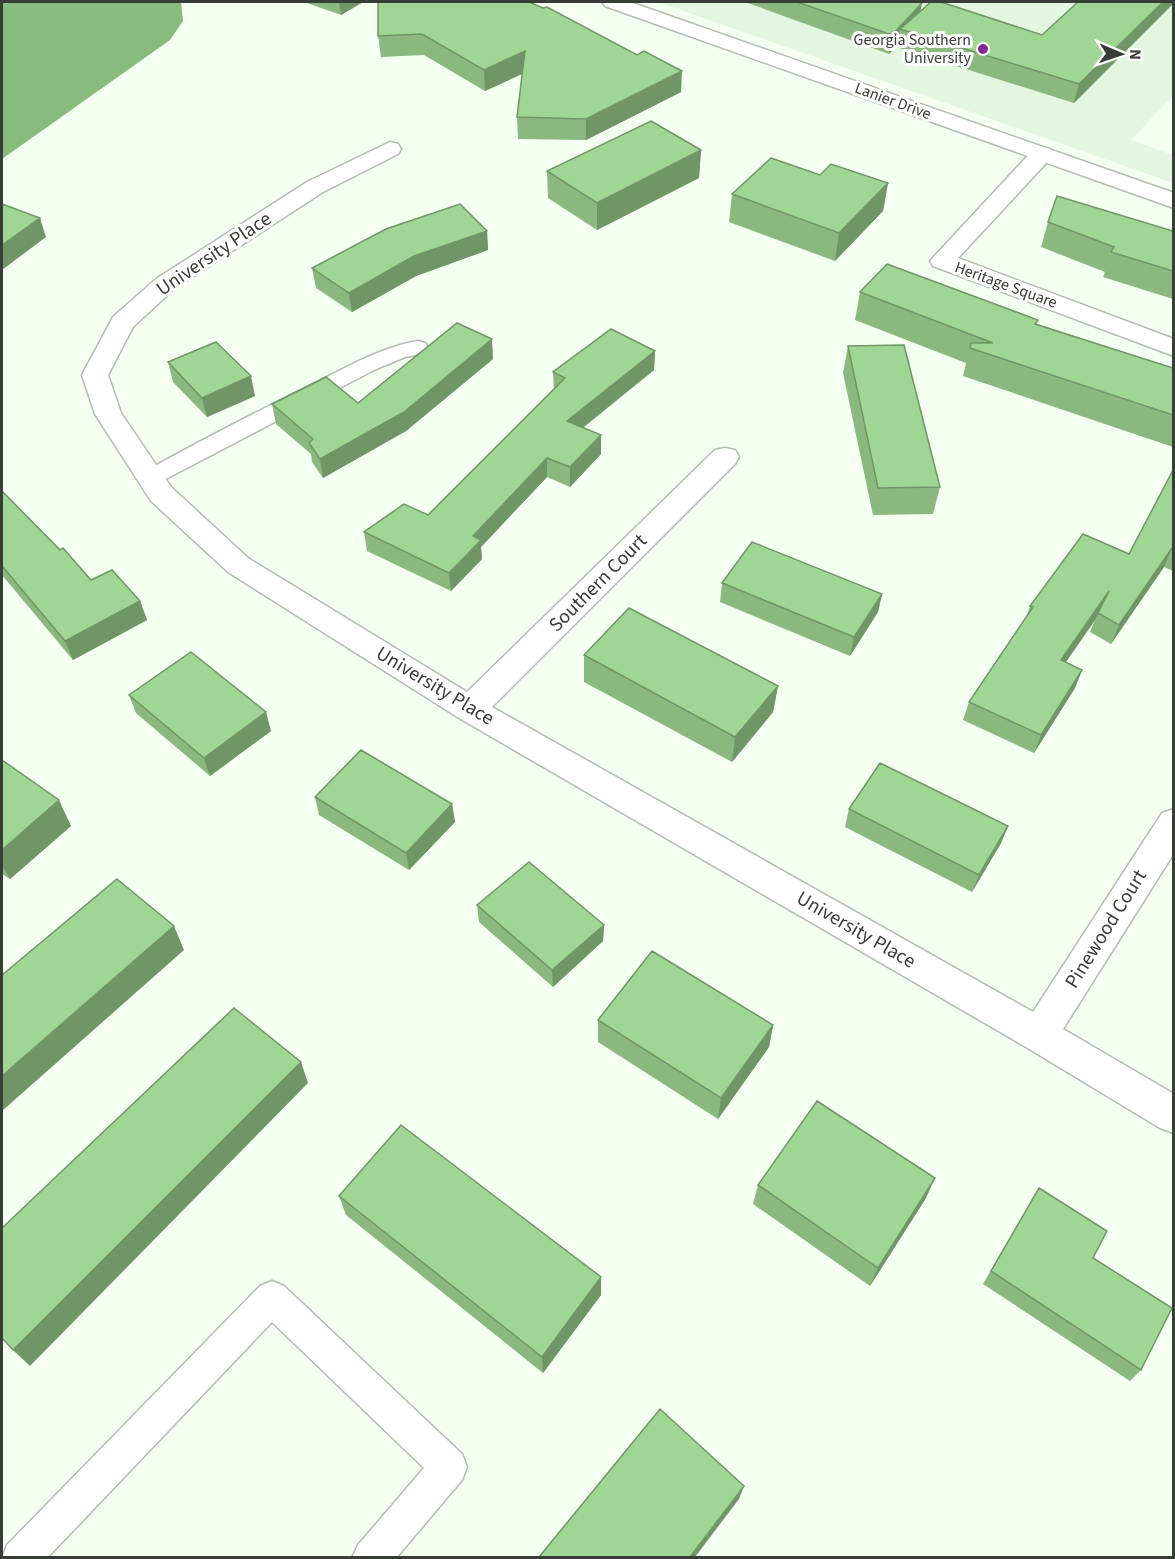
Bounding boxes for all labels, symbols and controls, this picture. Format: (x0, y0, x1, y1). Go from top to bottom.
north arrow (1091, 24, 1151, 84)
place label: Georgia Southern University (854, 29, 972, 69)
marker: Georgia Southern University (976, 42, 990, 56)
text: N (1124, 49, 1146, 60)
street label: Lanier Drive (852, 77, 934, 125)
street label: University Place (151, 205, 277, 303)
street label: Heritage Square (952, 256, 1060, 314)
street label: Southern Court (543, 527, 654, 638)
street label: University Place (371, 640, 499, 732)
street label: Pinewood Court (1058, 864, 1154, 994)
street label: University Place (791, 885, 921, 975)

